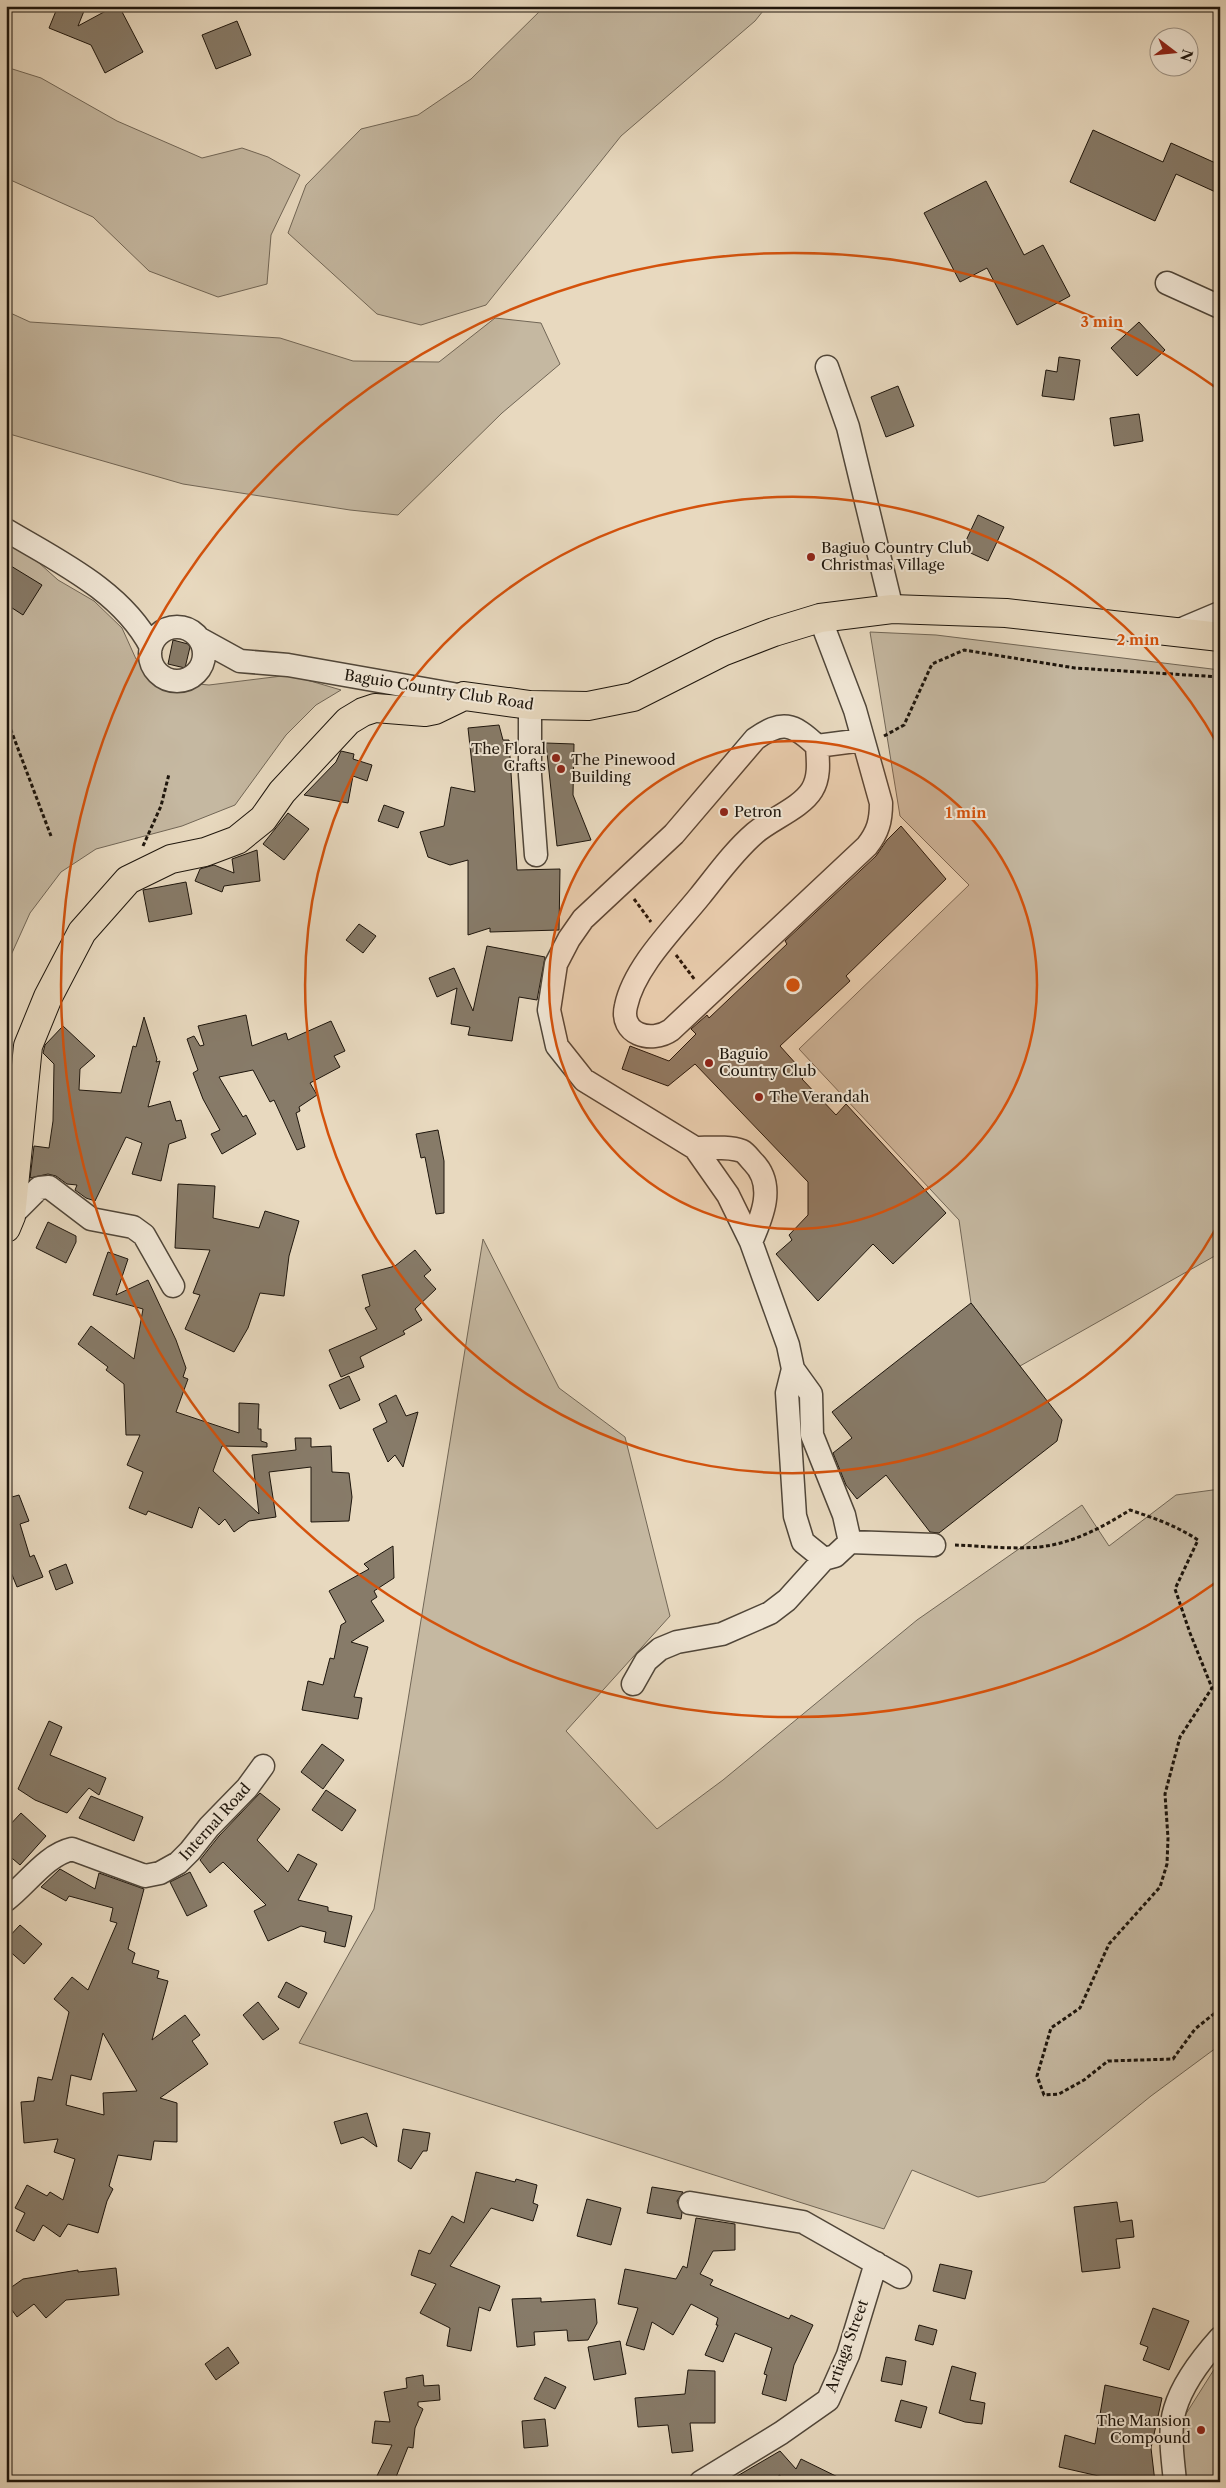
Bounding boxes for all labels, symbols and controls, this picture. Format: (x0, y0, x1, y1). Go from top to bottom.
north arrow (1148, 28, 1198, 78)
text: N (1176, 47, 1197, 64)
text: 3 min (1081, 312, 1124, 331)
place label: Bagiuo Country Club Christmas Village (821, 538, 972, 574)
marker: Bagiuo Country Club Christmas Village (805, 551, 817, 563)
text: 2 min (1116, 630, 1160, 649)
street label: Baguio Country Club Road (343, 665, 535, 714)
place label: The Floral Crafts (471, 739, 547, 775)
place label: The Pinewood Building (571, 750, 676, 786)
marker: The Floral Crafts (550, 752, 562, 764)
marker: The Pinewood Building (555, 763, 567, 775)
place label: Petron (734, 802, 783, 821)
text: 1 min (945, 803, 987, 822)
marker: Petron (718, 806, 730, 818)
centre of rings (784, 976, 802, 994)
place label: Baguio Country Club (719, 1044, 816, 1080)
marker: Baguio Country Club (703, 1057, 715, 1069)
place label: The Verandah (769, 1087, 870, 1106)
marker: The Verandah (753, 1091, 765, 1103)
street label: Internal Road (175, 1779, 254, 1864)
street label: Artiaga Street (821, 2296, 872, 2396)
place label: The Mansion Compound (1096, 2411, 1192, 2447)
marker: The Mansion Compound (1195, 2424, 1207, 2436)

